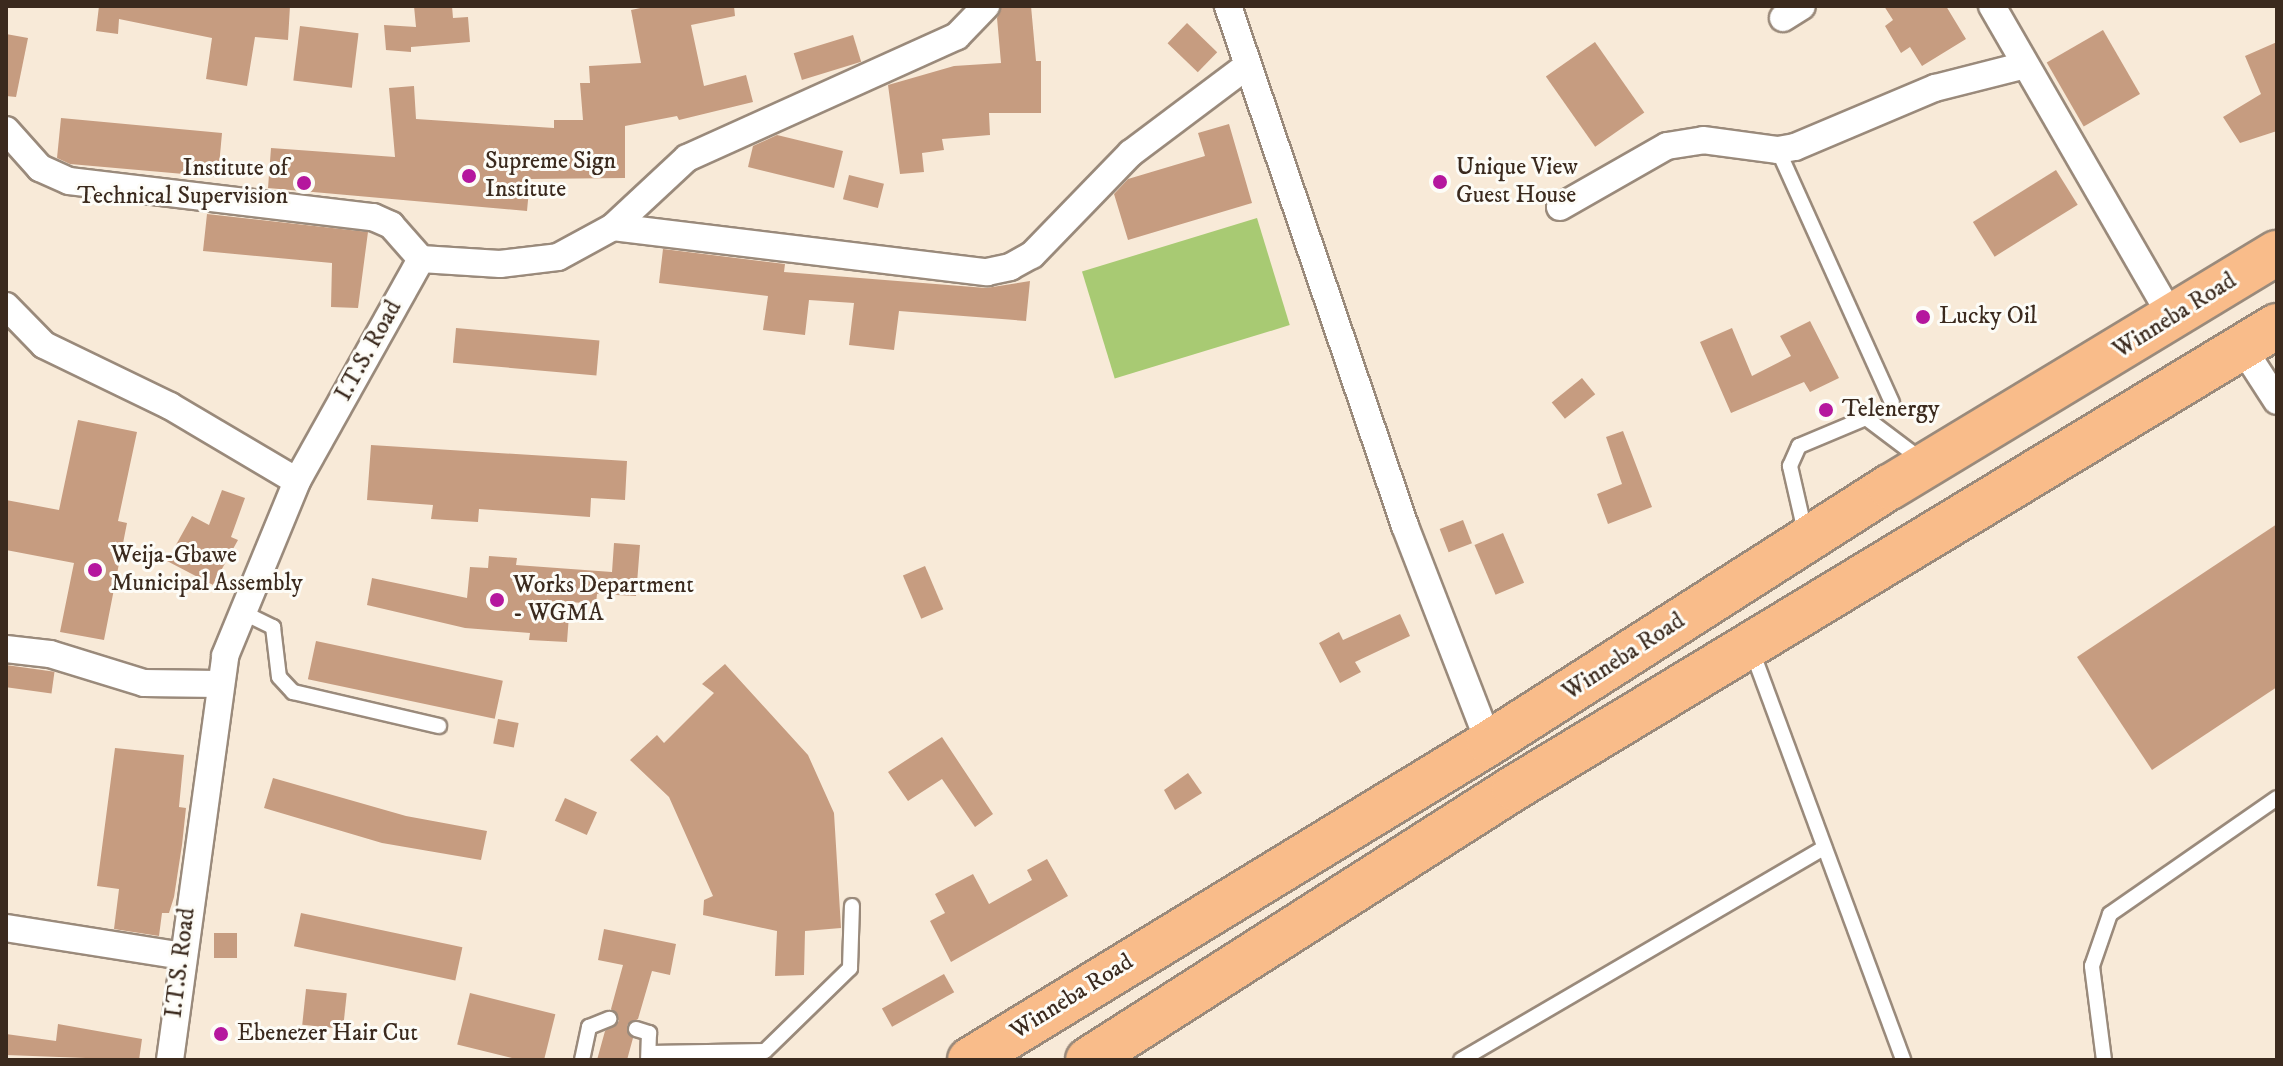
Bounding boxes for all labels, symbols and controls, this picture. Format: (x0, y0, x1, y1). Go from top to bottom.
place label: Supreme Sign Institute (485, 148, 616, 204)
place label: Unique View Guest House (1456, 154, 1578, 210)
place label: Institute of Technical Supervision (77, 155, 288, 211)
marker: Supreme Sign Institute (460, 167, 478, 185)
marker: Unique View Guest House (1431, 173, 1449, 191)
marker: Institute of Technical Supervision (295, 174, 313, 192)
street label: Winneba Road (2108, 267, 2242, 365)
street label: I.T.S. Road (330, 296, 408, 406)
place label: Lucky Oil (1939, 303, 2037, 331)
marker: Lucky Oil (1914, 308, 1932, 326)
place label: Telenergy (1842, 396, 1939, 424)
marker: Telenergy (1817, 401, 1835, 419)
place label: Weija-Gbawe Municipal Assembly (111, 542, 303, 598)
marker: Weija-Gbawe Municipal Assembly (86, 561, 104, 579)
place label: Works Department - WGMA (513, 572, 694, 628)
marker: Works Department - WGMA (488, 591, 506, 609)
street label: Winneba Road (1558, 607, 1690, 707)
street label: I.T.S. Road (160, 906, 202, 1020)
street label: Winneba Road (1005, 948, 1139, 1046)
place label: Ebenezer Hair Cut (237, 1020, 418, 1048)
marker: Ebenezer Hair Cut (212, 1025, 230, 1043)

